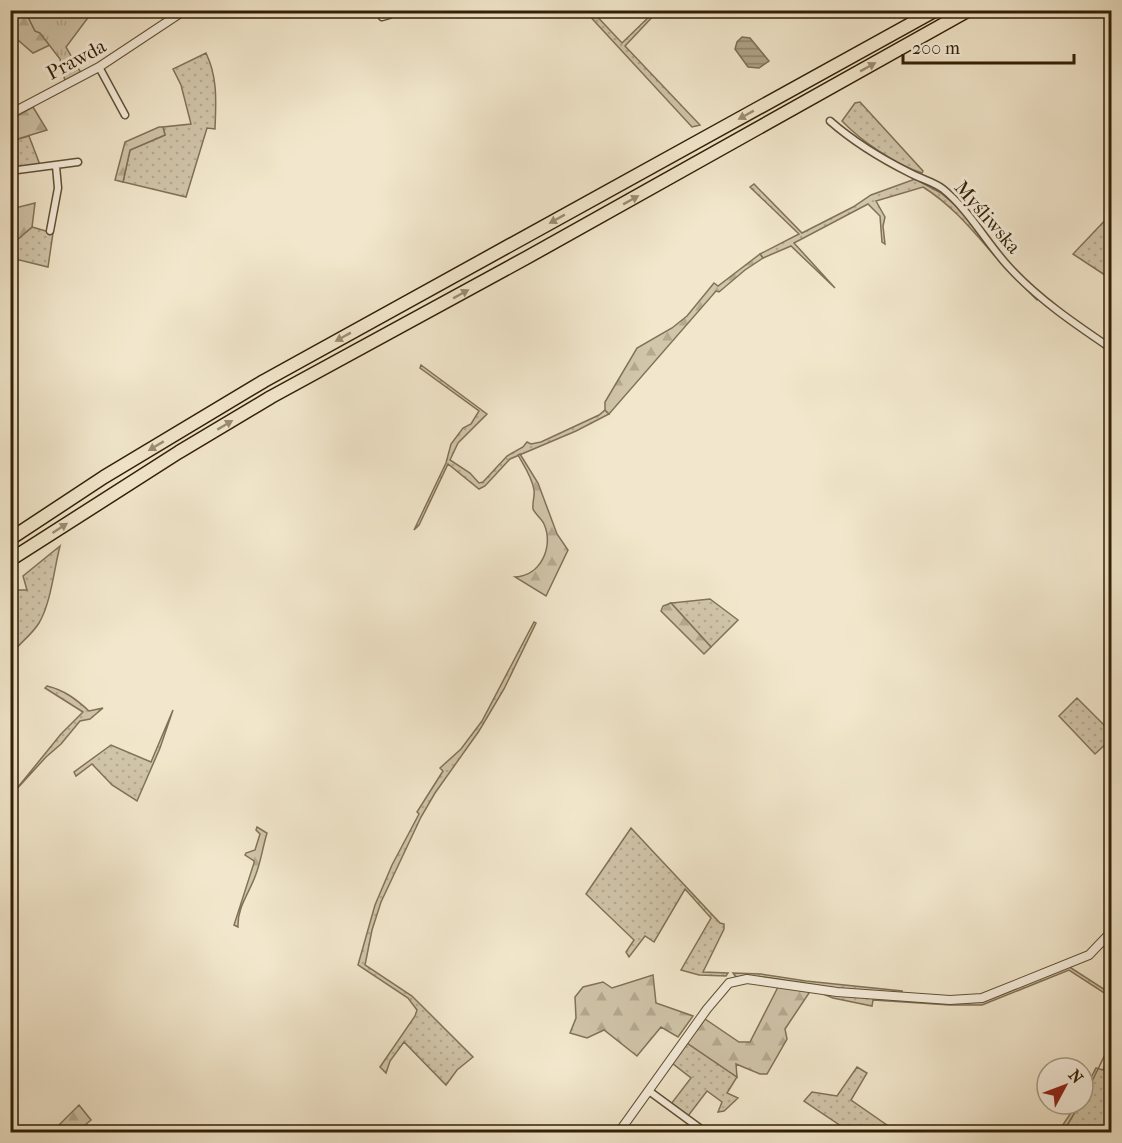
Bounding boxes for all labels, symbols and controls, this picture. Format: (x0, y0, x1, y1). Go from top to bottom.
scale bar (903, 27, 1074, 65)
street label: Prawda (43, 34, 111, 85)
text: 200 m (912, 38, 960, 59)
one-way arrow (860, 62, 876, 73)
one-way arrow (737, 110, 754, 120)
street label: Myśliwska (950, 176, 1026, 259)
one-way arrow (623, 195, 640, 205)
one-way arrow (548, 214, 565, 224)
one-way arrow (452, 289, 469, 299)
one-way arrow (334, 332, 351, 342)
one-way arrow (217, 419, 233, 430)
one-way arrow (148, 440, 164, 451)
one-way arrow (52, 523, 68, 534)
north arrow (1035, 1056, 1095, 1116)
text: N (1065, 1066, 1088, 1088)

